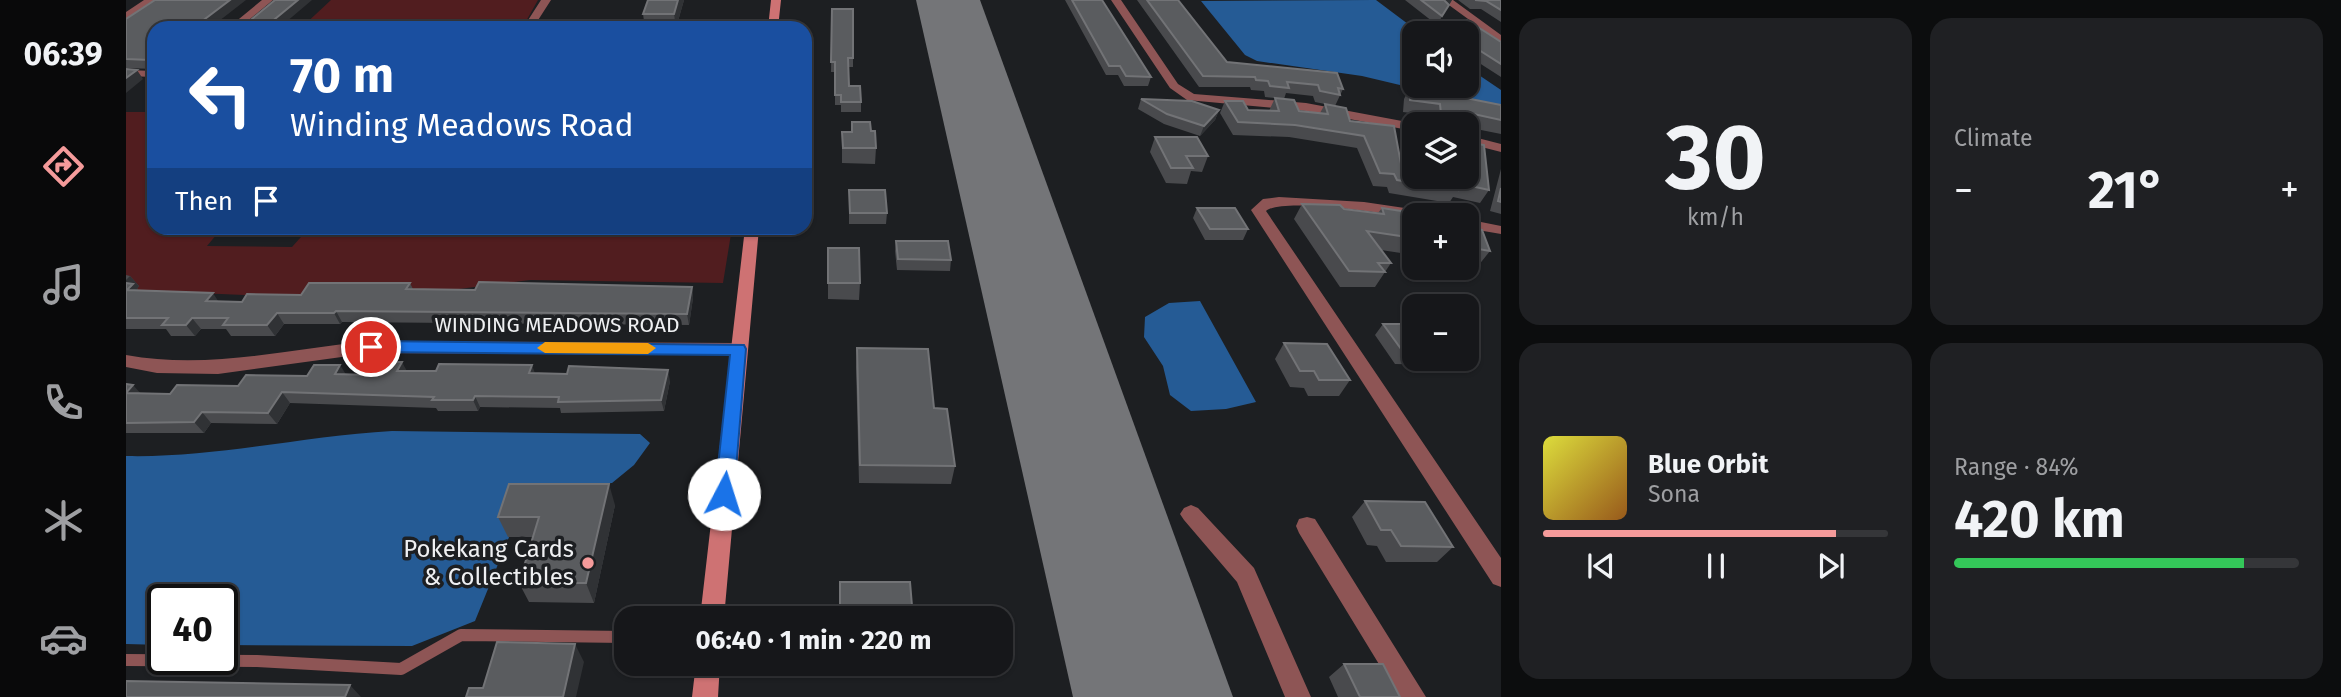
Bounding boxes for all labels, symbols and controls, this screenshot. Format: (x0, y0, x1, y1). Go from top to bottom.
map controls (1402, 21, 1479, 371)
button: sound (1402, 21, 1479, 98)
text: 06:39 (23, 35, 103, 73)
text: 70 m (290, 46, 394, 105)
icon: left (175, 49, 266, 140)
text: 30 (1665, 103, 1766, 212)
text: Winding Meadows Road (290, 106, 634, 144)
button: layers (1402, 112, 1479, 189)
text: Climate (1954, 124, 2033, 152)
icon: directions (39, 142, 88, 191)
text: 21° (2088, 159, 2165, 222)
text: − (1954, 167, 1973, 213)
text: + (2280, 167, 2299, 213)
icon: arrive (247, 182, 285, 220)
text: Then (175, 186, 233, 217)
button: + (1402, 203, 1479, 280)
text: km/h (1687, 203, 1744, 231)
icon: music (39, 260, 88, 309)
button: − (1402, 294, 1479, 371)
street label: WINDING MEADOWS ROAD (435, 312, 679, 338)
pin (341, 317, 401, 377)
icon: arrive (352, 328, 390, 366)
icon: phone (39, 378, 88, 427)
text: Blue Orbit (1648, 449, 1768, 480)
text: Range · 84% (1954, 453, 2079, 481)
position arrow (687, 457, 761, 531)
text: Sona (1648, 480, 1700, 508)
text: 420 km (1954, 488, 2125, 551)
icon: climate (39, 496, 88, 545)
place label: Pokekang Cards & Collectibles (403, 535, 574, 591)
icon: previous (1582, 547, 1620, 585)
icon: pause (1697, 547, 1735, 585)
icon: next (1812, 547, 1850, 585)
marker: Pokekang Cards & Collectibles (580, 555, 596, 571)
speed limit sign: 40 (147, 584, 238, 675)
icon: car (39, 614, 88, 663)
text: 06:40 · 1 min · 220 m (696, 625, 931, 656)

